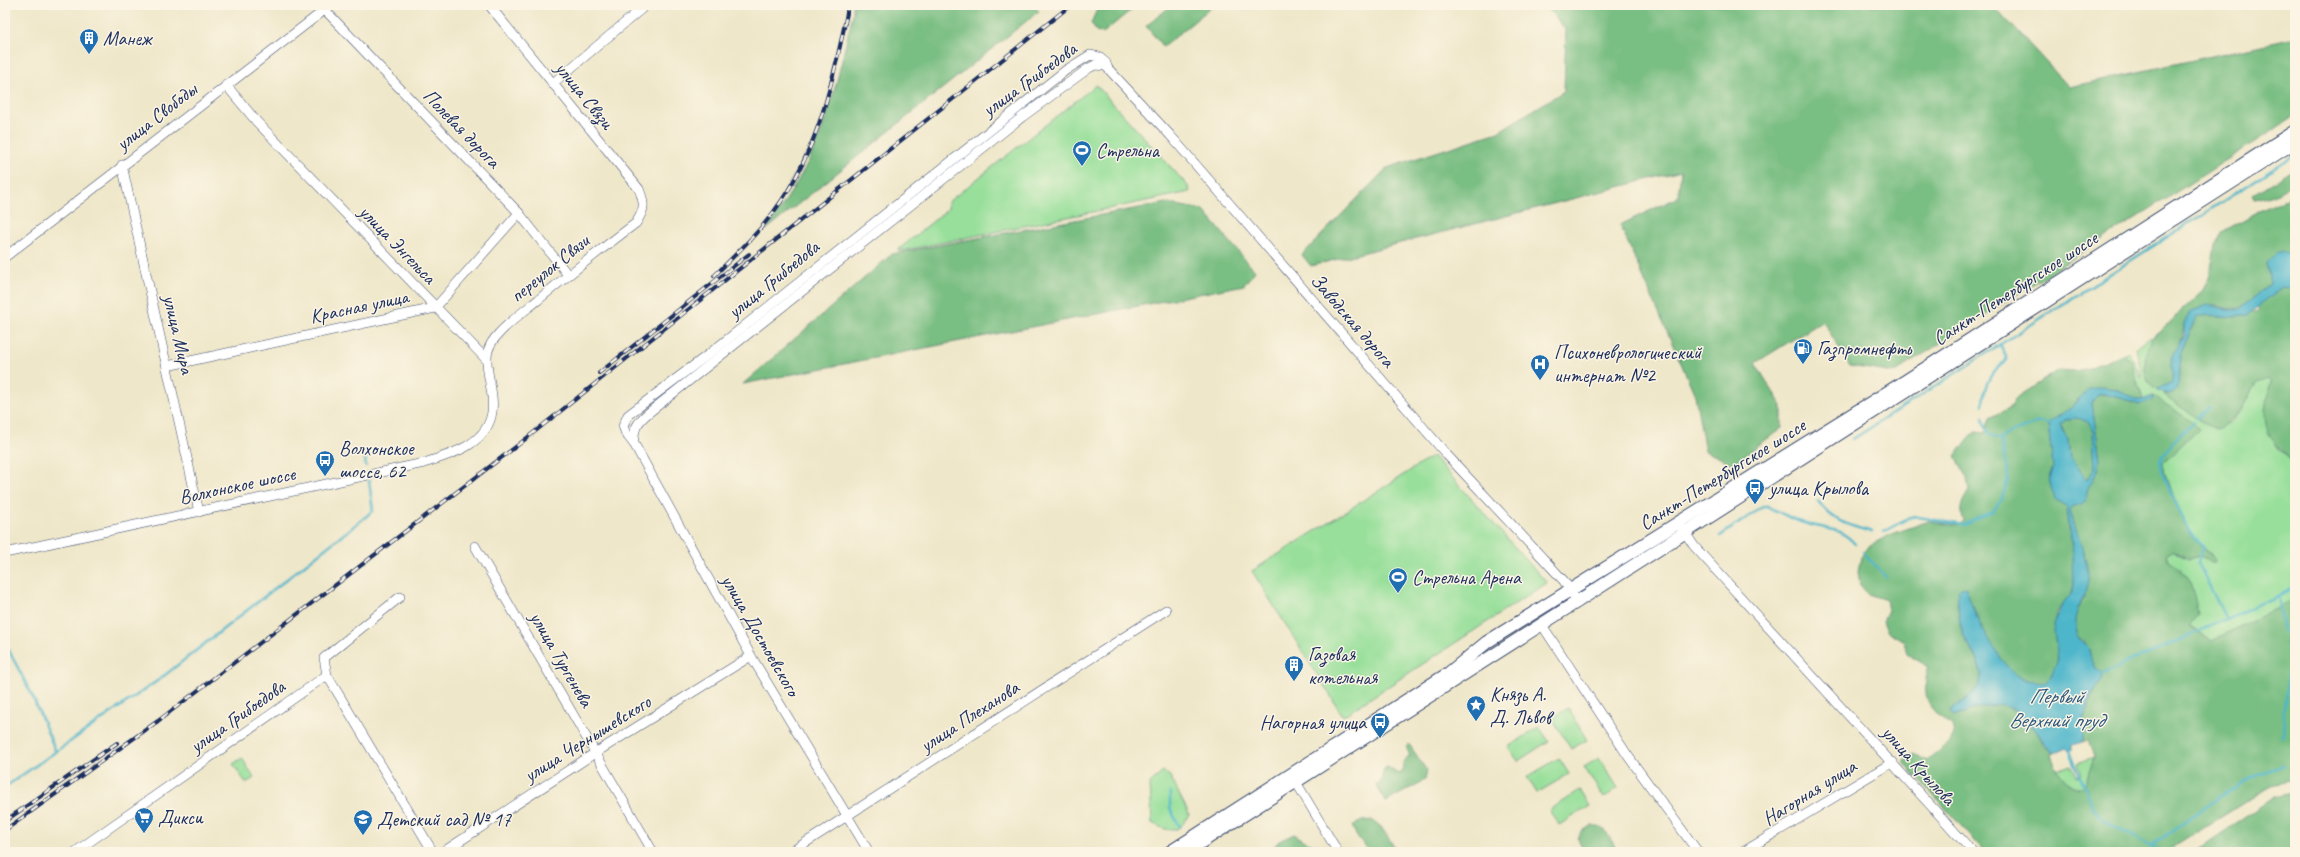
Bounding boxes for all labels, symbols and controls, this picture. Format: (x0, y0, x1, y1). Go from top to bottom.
place label: Манеж (103, 26, 153, 51)
building icon: Манеж (78, 27, 100, 55)
street label: улица Грибоедова (976, 36, 1083, 123)
street label: улица Связи (548, 56, 620, 136)
street label: улица Свободы (110, 76, 203, 156)
street label: Полевая дорога (418, 83, 507, 174)
place label: Стрельна (1096, 138, 1161, 163)
sports icon: Стрельна (1071, 139, 1093, 167)
street label: улица Энгельса (353, 199, 443, 291)
street label: Санкт-Петербургское шоссе (1928, 225, 2104, 351)
street label: переулок Связи (505, 228, 595, 308)
street label: улица Грибоедова (722, 234, 826, 325)
street label: Заводская дорога (1305, 268, 1401, 373)
street label: Красная улица (308, 284, 412, 329)
street label: улица Мира (157, 291, 200, 378)
place label: Газпромнефть (1817, 336, 1913, 362)
fuel station icon: Газпромнефть (1792, 337, 1814, 365)
place label: Психоневрологический интернат №2 (1554, 340, 1703, 388)
hospital icon: Психоневрологический интернат №2 (1529, 353, 1551, 381)
street label: Санкт-Петербургское шоссе (1634, 412, 1811, 536)
place label: Волхонское шоссе, 62 (339, 436, 415, 484)
bus stop icon: Волхонское шоссе, 62 (314, 449, 336, 477)
street label: Волхонское шоссе (177, 461, 299, 510)
place label: улица Крылова (1768, 476, 1870, 501)
bus stop icon: улица Крылова (1744, 477, 1766, 505)
place label: Стрельна Арена (1412, 565, 1522, 590)
sports icon: Стрельна Арена (1387, 566, 1409, 594)
street label: улица Достоевского (715, 569, 806, 702)
street label: улица Тургенева (524, 606, 600, 713)
place label: Газовая котельная (1308, 642, 1378, 690)
building icon: Газовая котельная (1283, 654, 1305, 682)
street label: улица Грибоедова (184, 673, 291, 759)
street label: улица Плеханова (914, 674, 1025, 758)
place label: Князь А. Д. Львов (1490, 682, 1555, 730)
water label: Первый Верхний пруд (2009, 683, 2108, 733)
street label: улица Чернышевского (518, 689, 656, 788)
place icon: Князь А. Д. Львов (1465, 694, 1487, 722)
place label: Нагорная улица (1260, 710, 1367, 735)
bus stop icon: Нагорная улица (1369, 711, 1391, 739)
street label: улица Крылова (1876, 719, 1962, 812)
street label: Нагорная улица (1758, 753, 1862, 831)
place label: Дикси (158, 805, 204, 830)
supermarket icon: Дикси (133, 806, 155, 834)
place label: Детский сад № 17 (377, 807, 512, 832)
school or university icon: Детский сад № 17 (352, 808, 374, 836)

